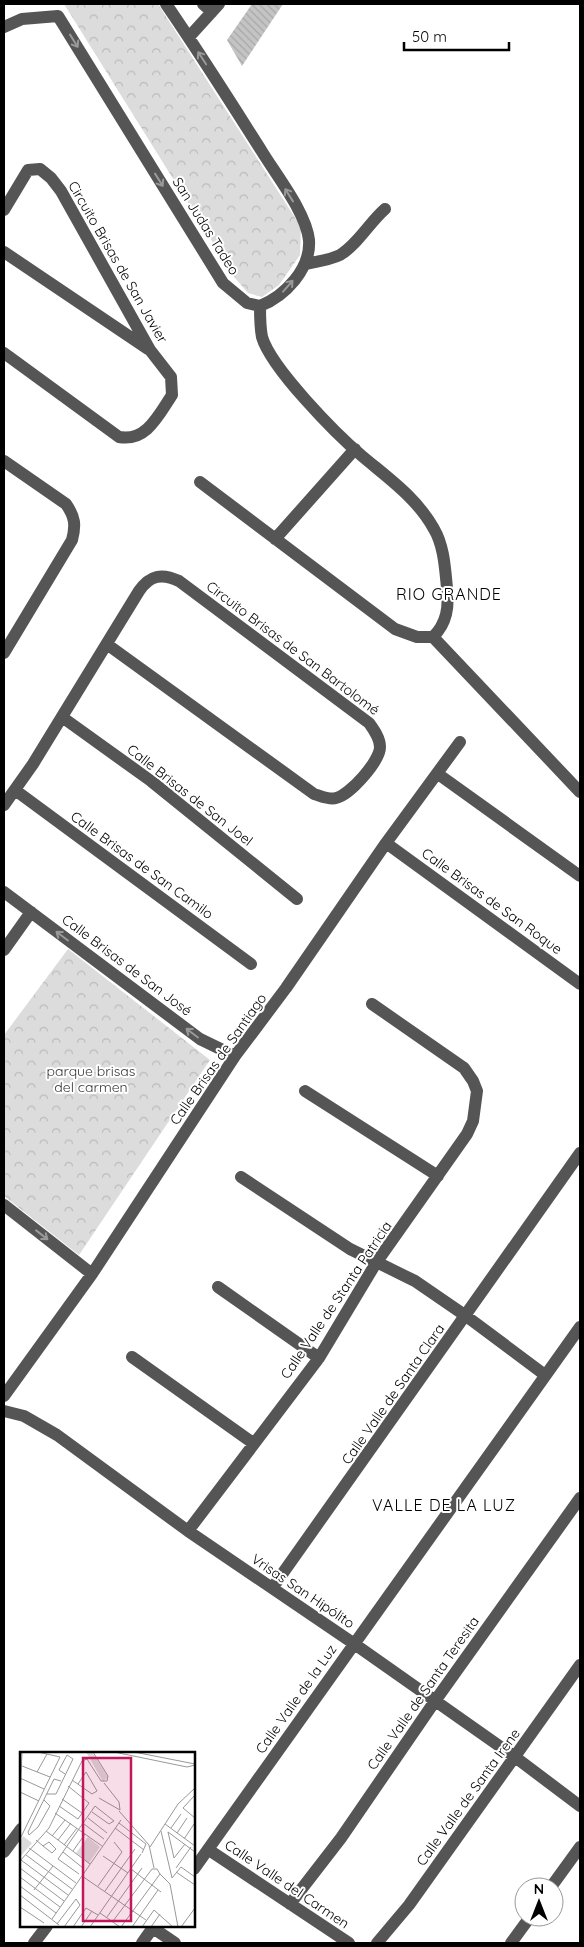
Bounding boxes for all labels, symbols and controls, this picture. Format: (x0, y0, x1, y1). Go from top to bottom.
scale bar (404, 20, 509, 52)
text: 50 m (412, 27, 447, 46)
one-way arrow (69, 34, 79, 48)
one-way arrow (197, 51, 207, 65)
one-way arrow (154, 172, 164, 186)
street label: San Judas Tadeo (169, 174, 243, 278)
street label: Circuito Brisas de San Javier (64, 178, 172, 347)
one-way arrow (283, 188, 294, 202)
one-way arrow (282, 280, 294, 293)
street label: Circuito Brisas de San Bartolomé (203, 577, 383, 719)
district label: RIO GRANDE (396, 584, 502, 604)
street label: Calle Brisas de San Joel (123, 740, 257, 850)
street label: Calle Brisas de San Camilo (67, 807, 217, 923)
street label: Calle Brisas de San Roque (418, 844, 566, 958)
street label: Calle Brisas de San José (58, 910, 196, 1020)
one-way arrow (55, 931, 69, 941)
street label: Calle Brisas de Santiago (166, 990, 270, 1128)
one-way arrow (186, 1028, 199, 1039)
park label: parque brisas del carmen (47, 1062, 135, 1096)
street label: Calle Valle de Stanta Patricia (276, 1218, 396, 1382)
one-way arrow (35, 1230, 48, 1241)
street label: Calle Valle de Santa Clara (338, 1320, 448, 1468)
district label: VALLE DE LA LUZ (372, 1495, 516, 1515)
street label: Vrisas San Hipólito (248, 1550, 358, 1632)
street label: Calle Valle de Santa Teresita (363, 1613, 483, 1773)
street label: Calle Valle de la Luz (252, 1641, 341, 1757)
street label: Calle Valle de Santa Irene (412, 1725, 524, 1869)
inset map (20, 1752, 195, 1927)
street label: Calle Valle del Carmen (221, 1836, 353, 1932)
north arrow (514, 1877, 564, 1927)
text: N (534, 1880, 544, 1898)

